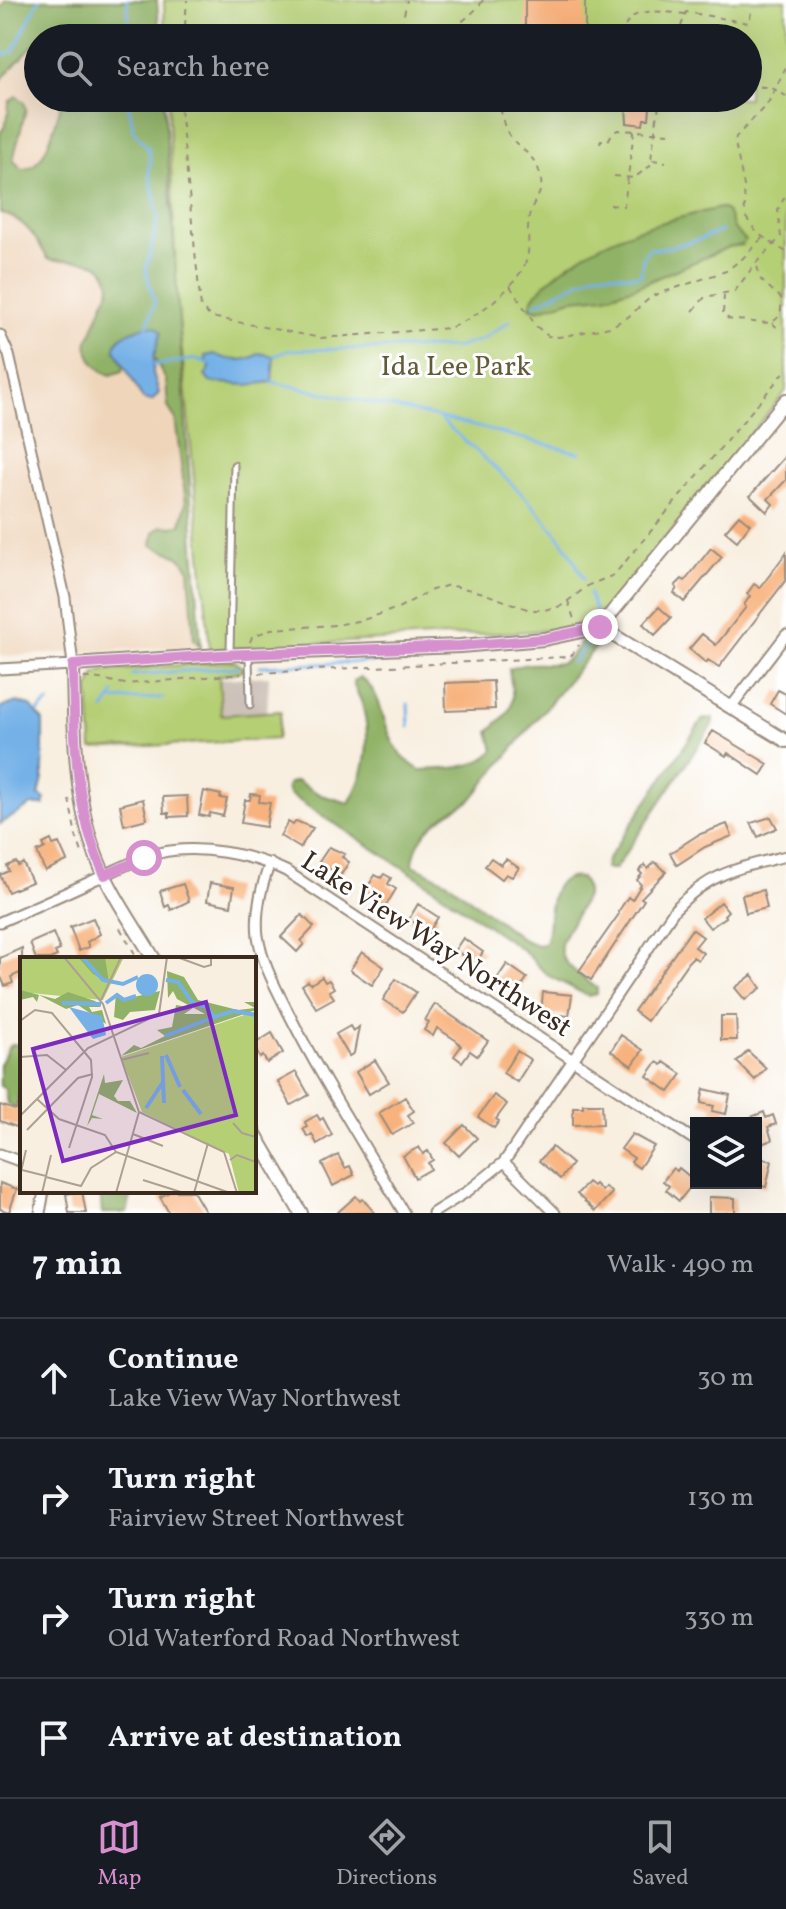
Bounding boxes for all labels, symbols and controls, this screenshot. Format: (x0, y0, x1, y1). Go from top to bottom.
search box (24, 24, 762, 112)
icon: search (52, 46, 96, 90)
text: Search here (116, 47, 270, 89)
park label: Ida Lee Park (381, 348, 531, 387)
route end (582, 609, 618, 645)
route start (126, 840, 162, 876)
street label: Lake View Way Northwest (293, 843, 579, 1047)
inset map (20, 957, 256, 1193)
map controls (690, 1117, 762, 1189)
button: layers (690, 1117, 762, 1189)
text: 7 min (32, 1242, 122, 1289)
text: Walk · 490 m (607, 1247, 754, 1283)
text: Continue (108, 1339, 239, 1381)
icon: ahead (32, 1356, 76, 1400)
text: 30 m (697, 1360, 754, 1396)
text: Lake View Way Northwest (108, 1381, 401, 1417)
text: Turn right (108, 1459, 256, 1501)
icon: right (32, 1476, 76, 1520)
text: 130 m (687, 1480, 754, 1516)
text: Fairview Street Northwest (108, 1501, 405, 1537)
text: Turn right (108, 1579, 256, 1621)
icon: right (32, 1596, 76, 1640)
text: 330 m (684, 1600, 754, 1636)
text: Old Waterford Road Northwest (108, 1621, 460, 1657)
icon: arrive (32, 1716, 76, 1760)
text: Arrive at destination (108, 1717, 402, 1759)
tab: Map (97, 1815, 141, 1894)
tab: Directions (336, 1815, 437, 1894)
tab: Saved (632, 1815, 689, 1894)

